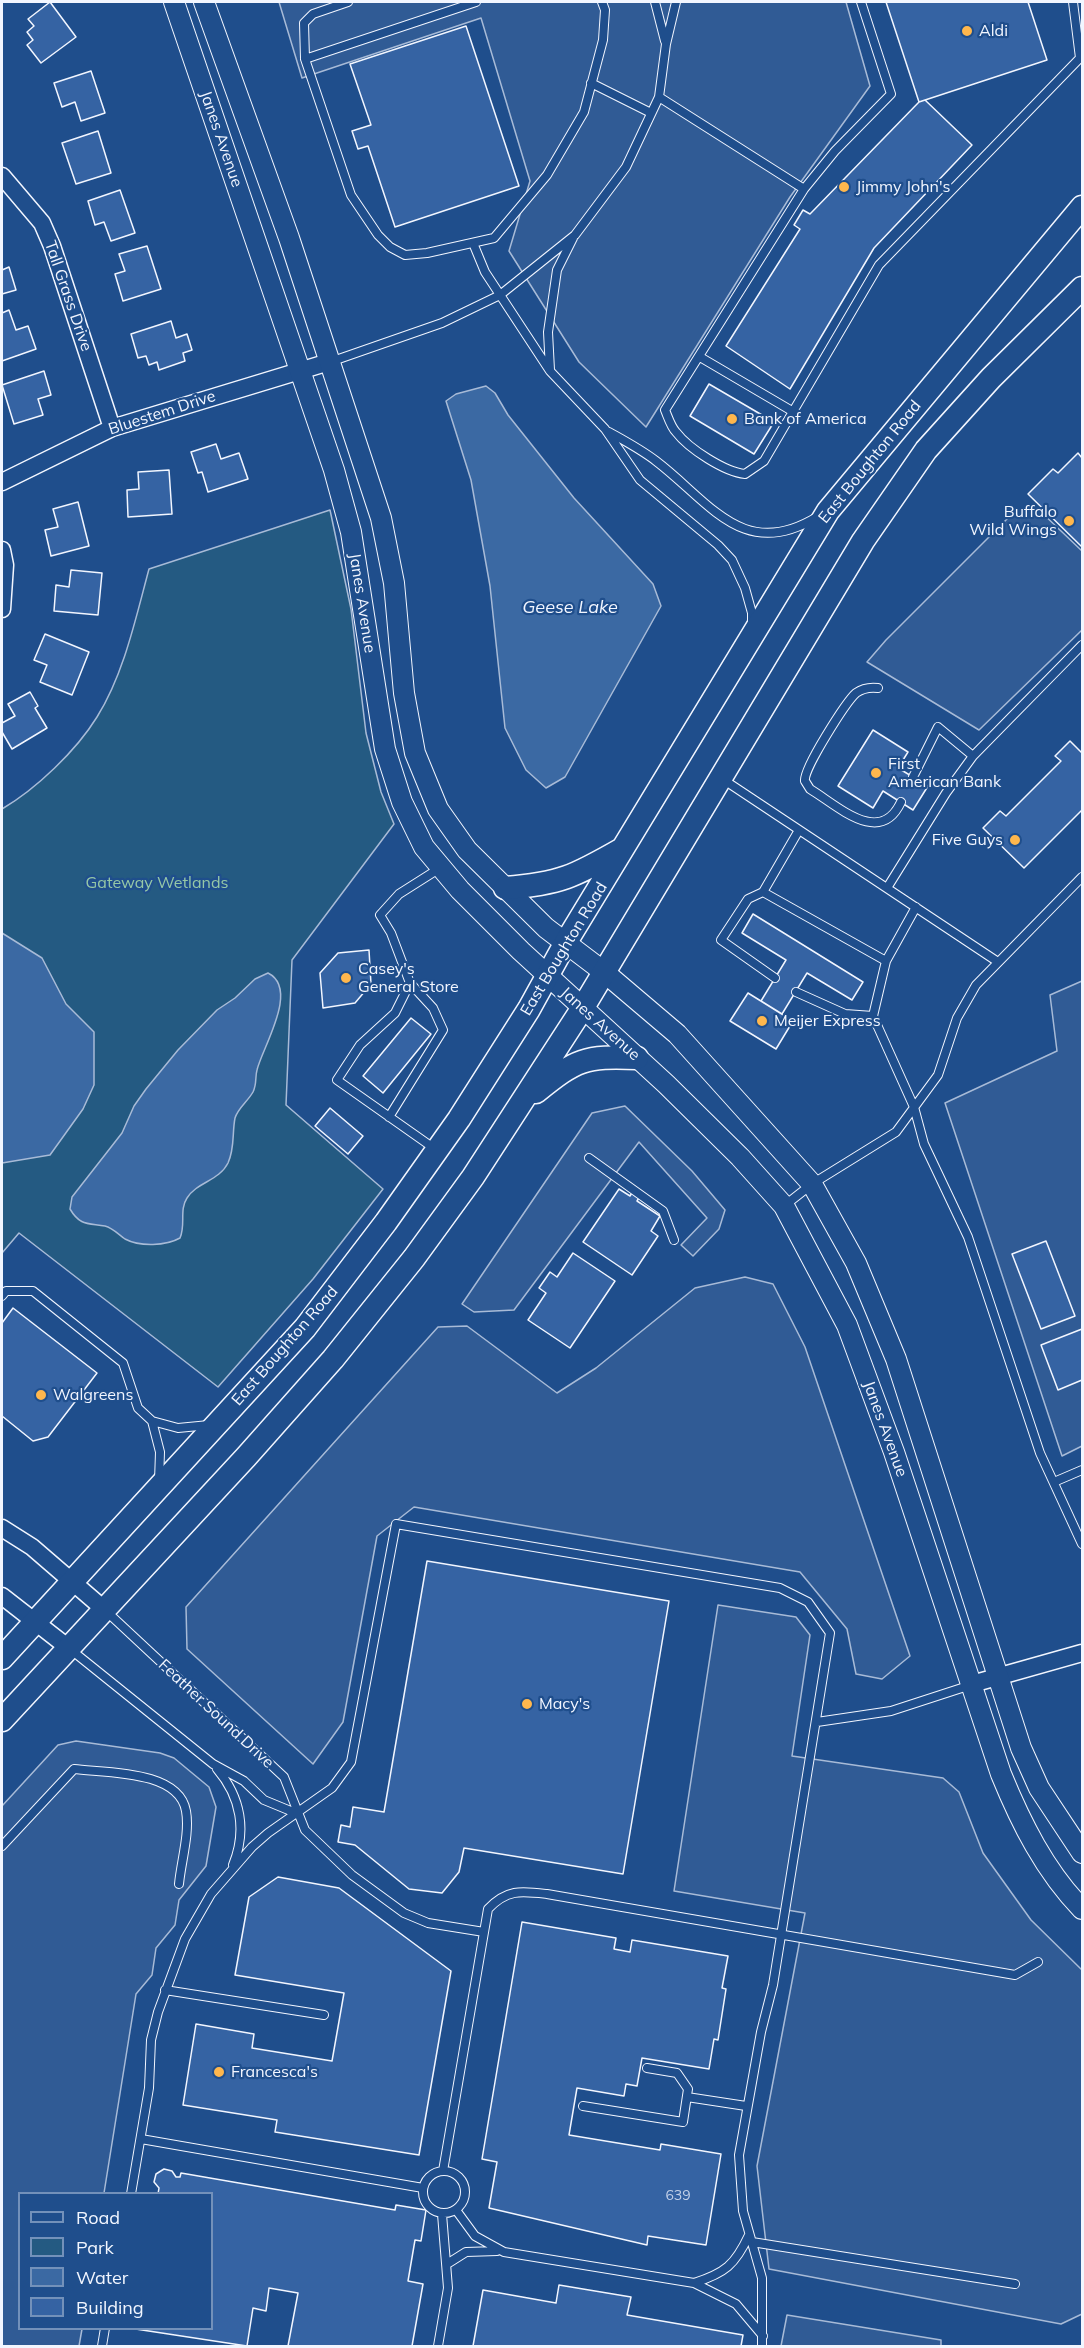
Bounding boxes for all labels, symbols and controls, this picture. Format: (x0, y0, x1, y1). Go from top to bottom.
place label: Aldi (979, 21, 1008, 41)
marker: Aldi (960, 24, 974, 38)
street label: Janes Avenue (196, 88, 246, 190)
place label: Jimmy John's (856, 177, 950, 197)
marker: Jimmy John's (837, 180, 851, 194)
street label: Tall Grass Drive (40, 238, 96, 354)
street label: Bluestem Drive (106, 387, 218, 439)
street label: East Boughton Road (815, 397, 925, 527)
place label: Bank of America (744, 409, 866, 429)
marker: Bank of America (725, 412, 739, 426)
place label: Buffalo Wild Wings (969, 502, 1057, 540)
marker: Buffalo Wild Wings (1062, 514, 1076, 528)
street label: Janes Avenue (345, 552, 379, 654)
water label: Geese Lake (522, 597, 618, 619)
place label: First American Bank (888, 754, 1001, 792)
marker: First American Bank (869, 766, 883, 780)
place label: Five Guys (932, 830, 1003, 850)
marker: Five Guys (1008, 833, 1022, 847)
park label: Gateway Wetlands (86, 873, 228, 893)
street label: East Boughton Road (517, 879, 611, 1019)
place label: Casey's General Store (358, 959, 459, 997)
marker: Casey's General Store (339, 971, 353, 985)
street label: Janes Avenue (556, 983, 644, 1065)
place label: Meijer Express (774, 1011, 881, 1031)
marker: Meijer Express (755, 1014, 769, 1028)
street label: East Boughton Road (228, 1282, 342, 1410)
street label: Janes Avenue (859, 1378, 911, 1480)
place label: Walgreens (53, 1385, 133, 1405)
marker: Walgreens (34, 1388, 48, 1402)
street label: Feather Sound Drive (154, 1656, 278, 1772)
place label: Macy's (539, 1694, 590, 1714)
marker: Macy's (520, 1697, 534, 1711)
place label: Francesca's (231, 2062, 318, 2082)
marker: Francesca's (212, 2065, 226, 2079)
house number: 639 (665, 2188, 691, 2204)
legend (18, 2192, 213, 2330)
text: Road (76, 2206, 120, 2229)
text: Park (76, 2236, 114, 2259)
text: Water (76, 2266, 128, 2289)
text: Building (76, 2296, 144, 2319)

